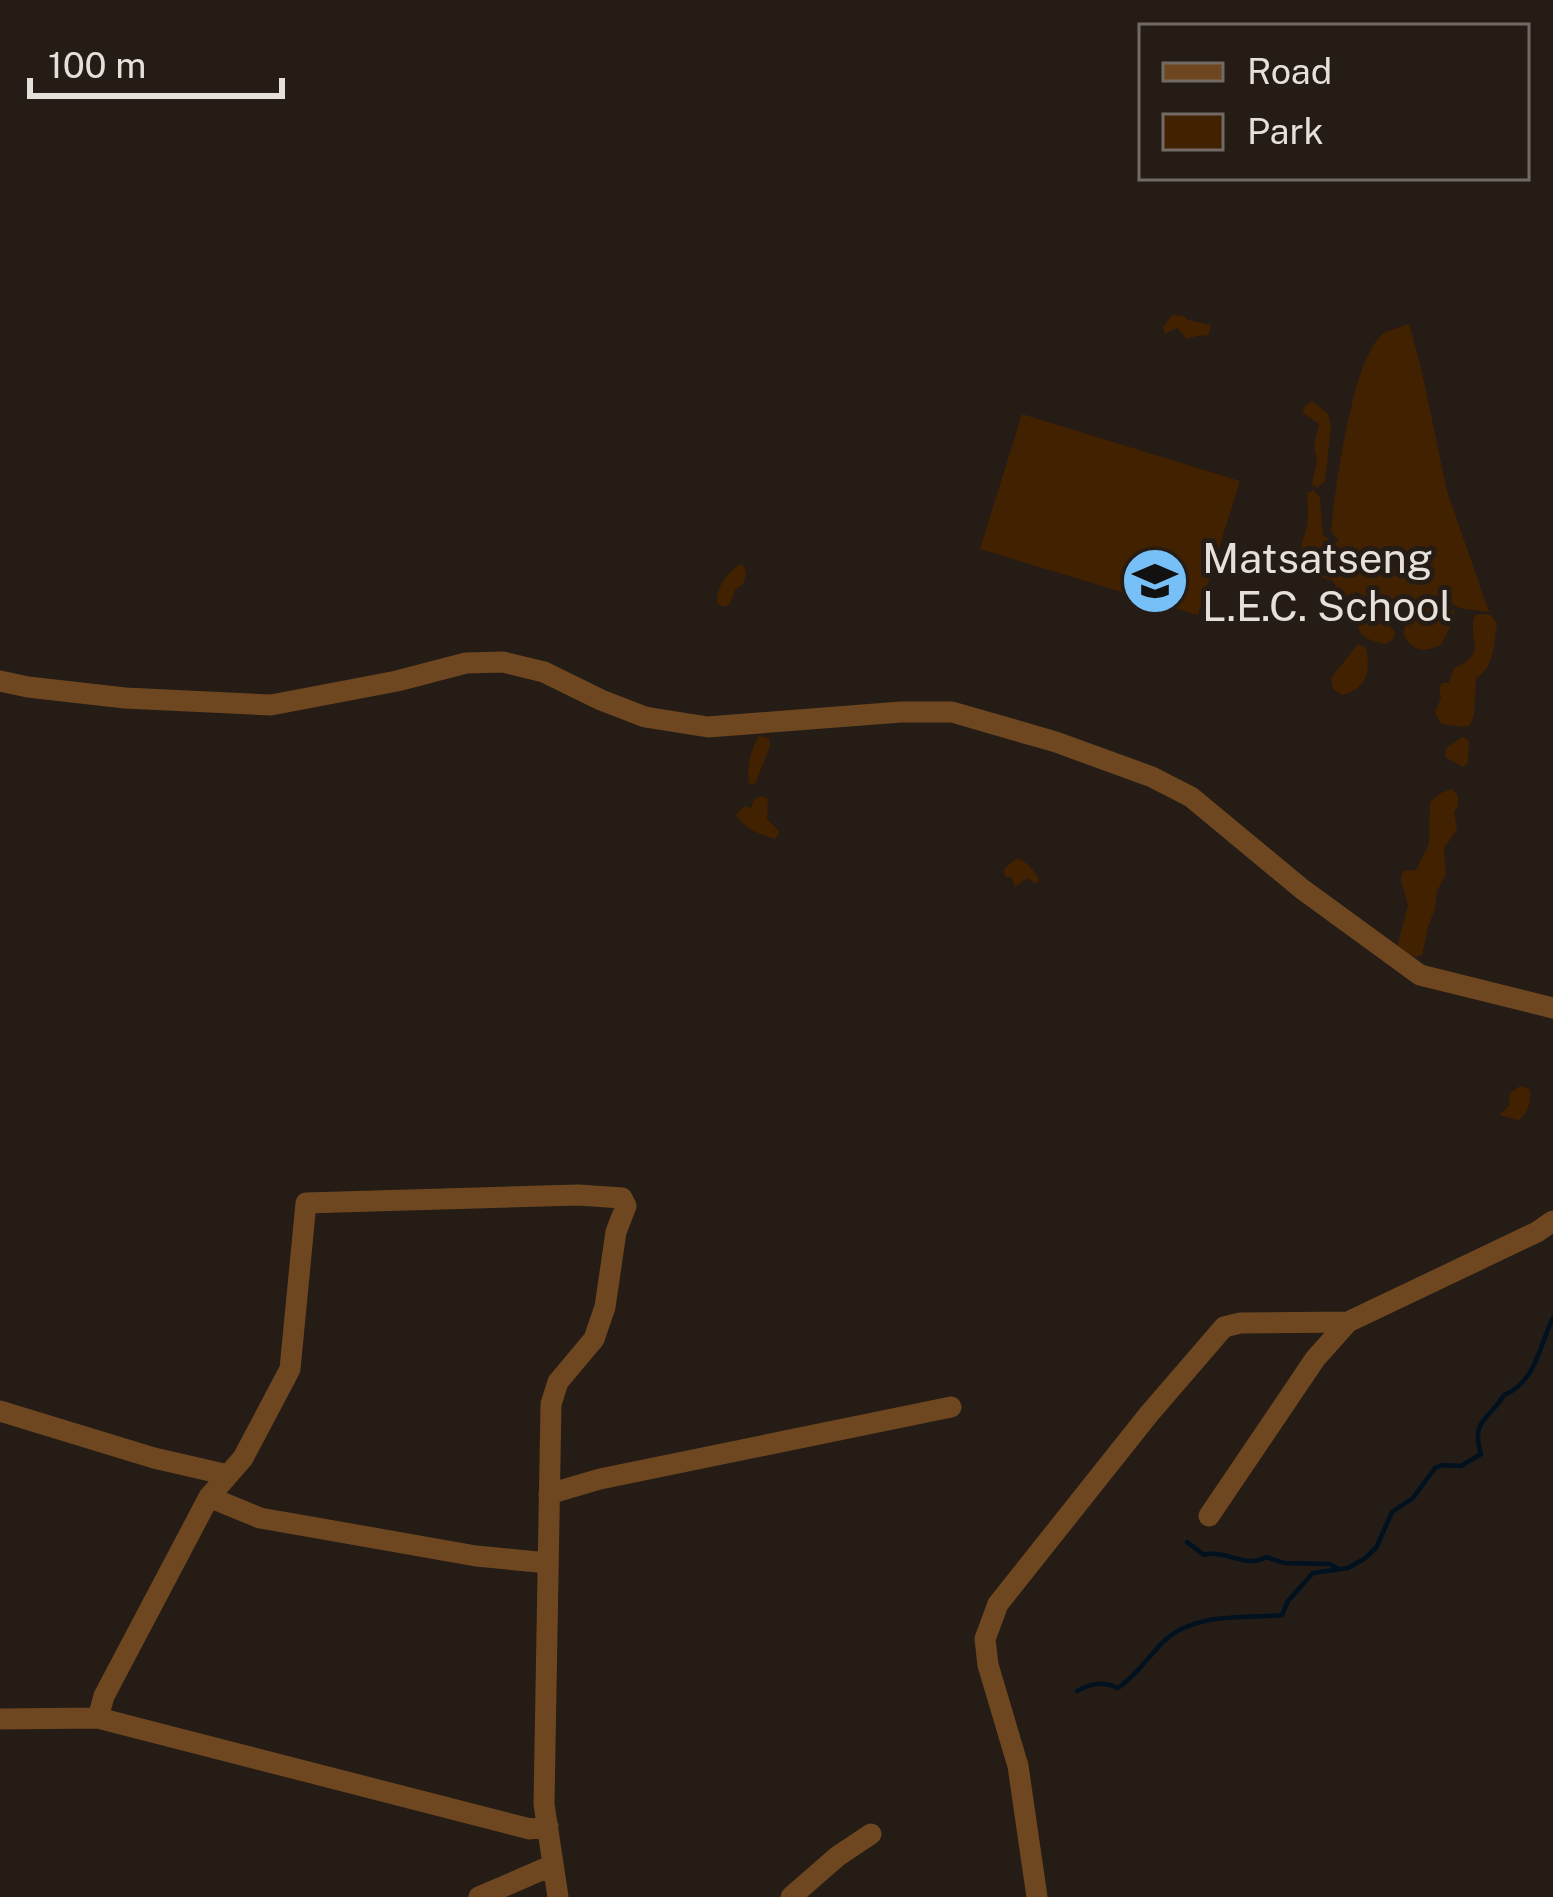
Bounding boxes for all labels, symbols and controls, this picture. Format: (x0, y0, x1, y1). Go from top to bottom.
scale bar (30, 24, 282, 98)
legend (1139, 24, 1529, 180)
text: 100 m (48, 44, 146, 86)
text: Road (1247, 50, 1332, 92)
text: Park (1247, 110, 1324, 152)
place label: Matsatseng L.E.C. School (1202, 533, 1452, 630)
school or university icon: Matsatseng L.E.C. School (1120, 546, 1190, 616)

